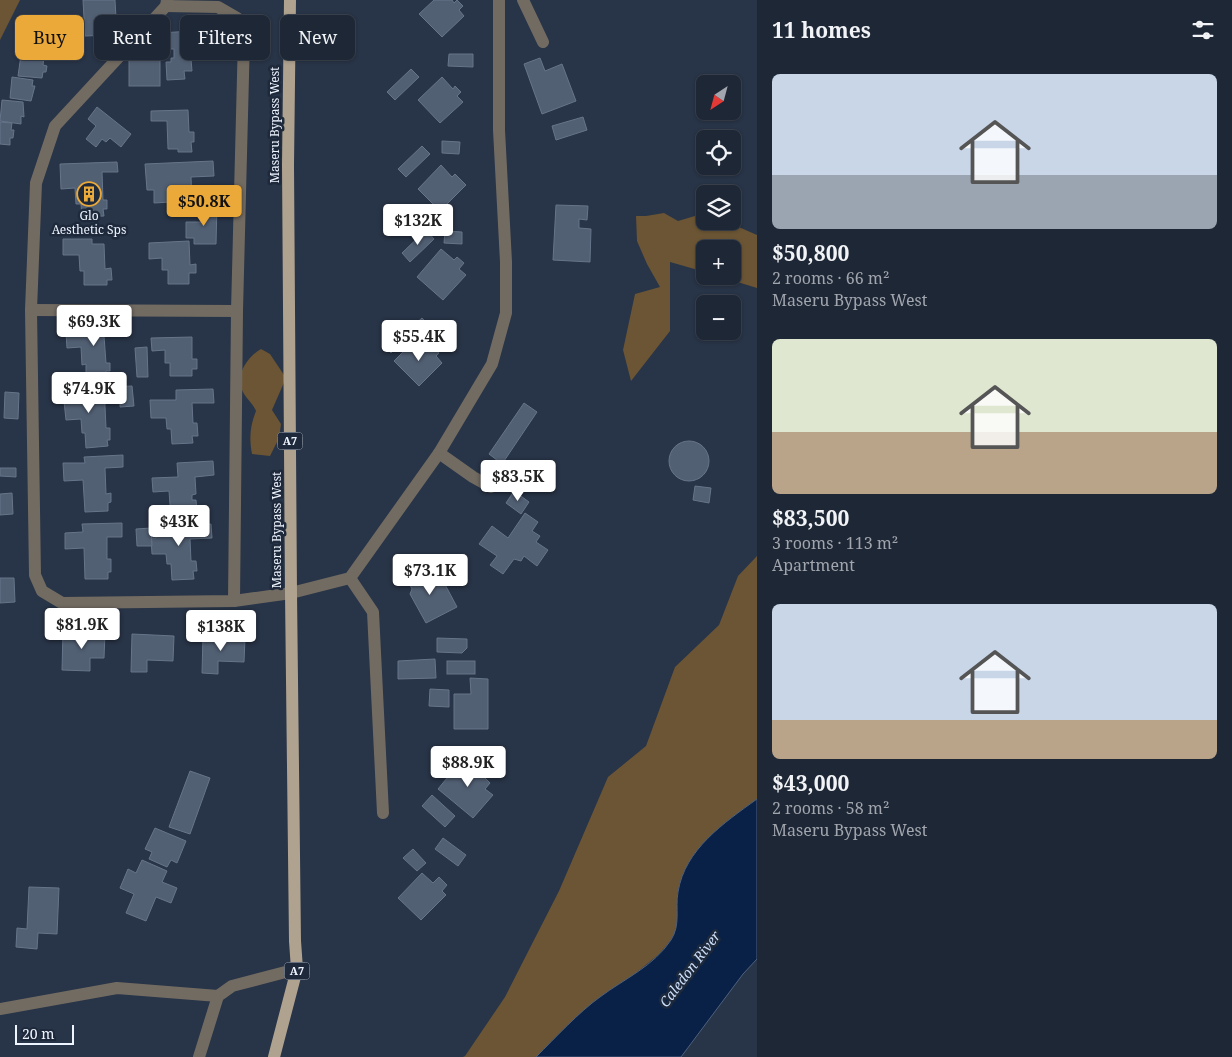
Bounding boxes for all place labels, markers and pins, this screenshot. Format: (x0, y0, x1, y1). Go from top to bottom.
building icon: Glo Aesthetic Sps (76, 181, 102, 207)
pin: $50.8K (163, 184, 245, 227)
pin: $132K (383, 204, 453, 246)
place label: Glo Aesthetic Sps (52, 207, 126, 238)
pin: $69.3K (53, 304, 135, 347)
pin: $55.4K (378, 320, 460, 362)
pin: $74.9K (48, 372, 130, 414)
pin: $83.5K (477, 460, 559, 502)
pin: $43K (149, 504, 209, 547)
pin: $73.1K (389, 554, 471, 596)
pin: $81.9K (41, 608, 123, 650)
pin: $138K (186, 610, 256, 652)
pin: $88.9K (427, 746, 509, 788)

